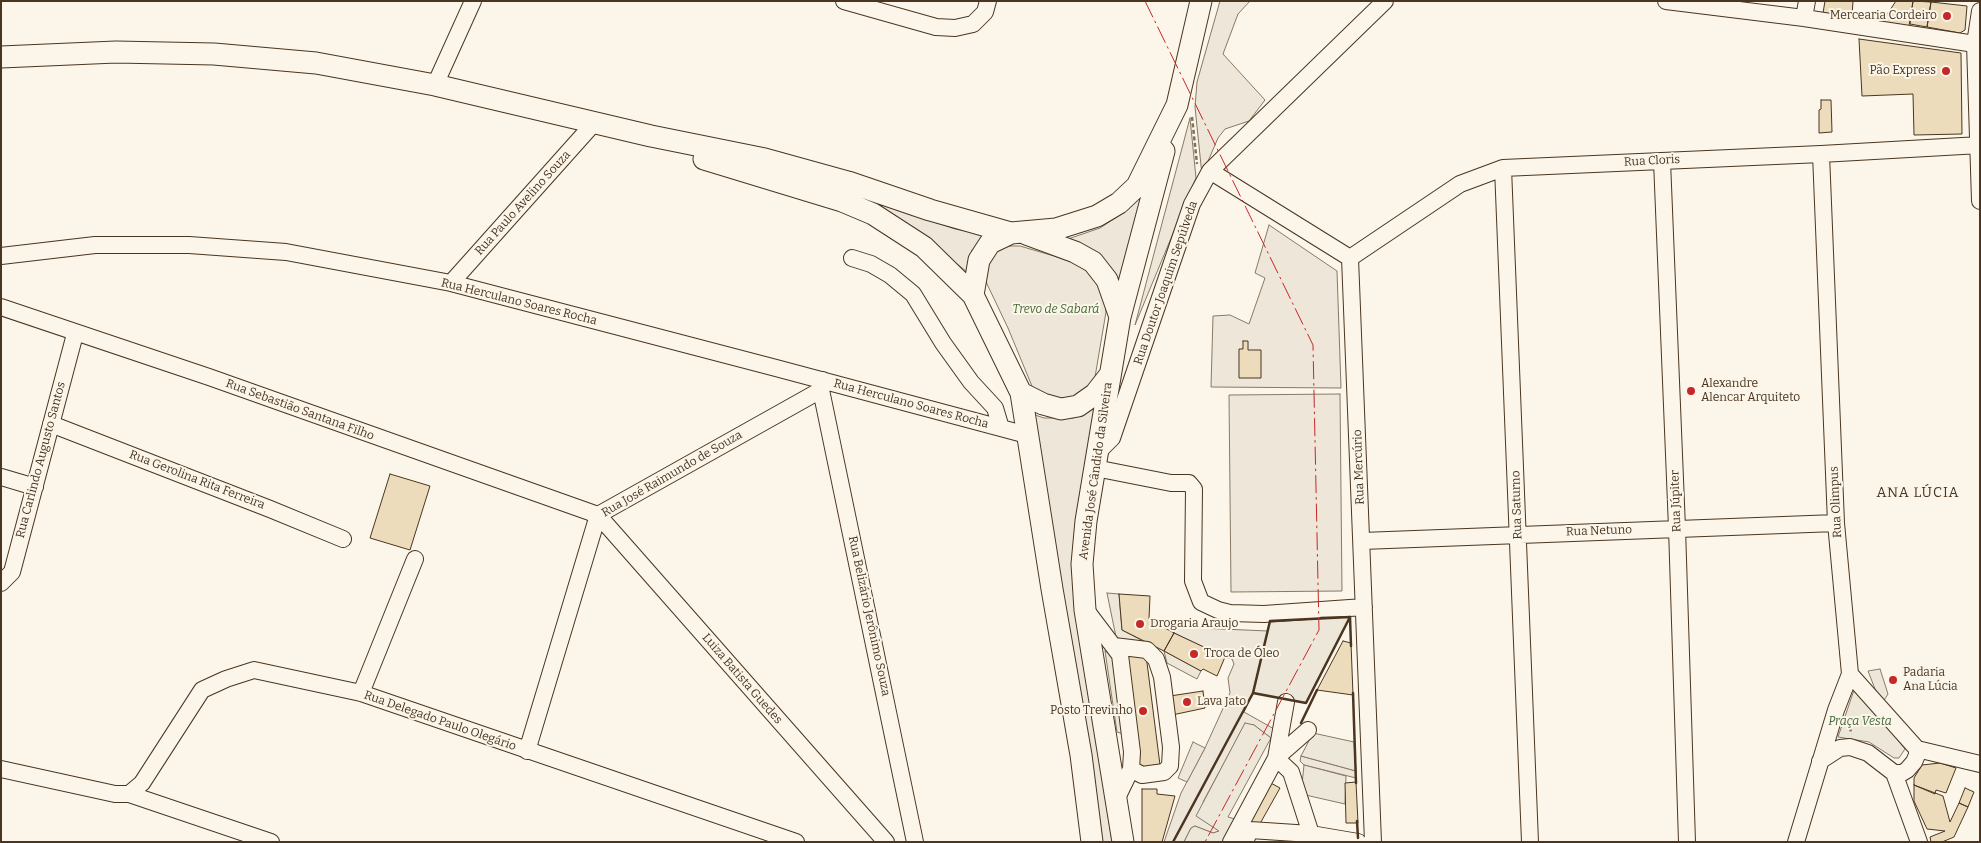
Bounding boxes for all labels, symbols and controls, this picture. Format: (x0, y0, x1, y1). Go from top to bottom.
place label: Mercearia Cordeiro (1830, 9, 1937, 23)
marker: Mercearia Cordeiro (1941, 10, 1953, 22)
place label: Pão Express (1869, 64, 1936, 78)
marker: Pão Express (1940, 65, 1952, 77)
street label: Rua Paulo Avelino Souza (472, 148, 574, 258)
street label: Rua Cloris (1624, 152, 1680, 170)
street label: Rua Doutor Joaquim Sepúlveda (1131, 199, 1201, 367)
street label: Rua Herculano Soares Rocha (440, 276, 598, 328)
park label: Trevo de Sabará (1013, 303, 1099, 317)
street label: Rua Sebastião Santana Filho (224, 376, 376, 444)
street label: Rua Herculano Soares Rocha (832, 376, 990, 432)
place label: Alexandre Alencar Arquiteto (1701, 377, 1800, 405)
street label: Rua Carlindo Augusto Santos (13, 380, 69, 540)
street label: Avenida José Cândido da Silveira (1076, 381, 1116, 561)
marker: Alexandre Alencar Arquiteto (1685, 385, 1697, 397)
street label: Rua José Raimundo de Souza (599, 428, 745, 520)
street label: Rua Mercúrio (1350, 429, 1368, 505)
street label: Rua Gerolina Rita Ferreira (127, 447, 267, 513)
street label: Rua Olimpus (1827, 466, 1845, 538)
street label: Rua Saturno (1509, 470, 1525, 540)
street label: Rua Júpiter (1668, 470, 1684, 532)
district label: ANA LÚCIA (1875, 485, 1961, 501)
street label: Rua Netuno (1566, 523, 1632, 539)
street label: Rua Belizário Jerônimo Souza (845, 535, 893, 697)
place label: Drogaria Araujo (1150, 617, 1238, 631)
marker: Drogaria Araujo (1134, 618, 1146, 630)
street label: Luiza Batista Guedes (699, 631, 785, 727)
place label: Troca de Óleo (1204, 647, 1279, 661)
marker: Troca de Óleo (1188, 648, 1200, 660)
place label: Padaria Ana Lúcia (1903, 666, 1958, 694)
marker: Padaria Ana Lúcia (1887, 674, 1899, 686)
street label: Rua Delegado Paulo Olegário (362, 688, 518, 754)
place label: Lava Jato (1197, 695, 1246, 709)
marker: Lava Jato (1181, 696, 1193, 708)
place label: Posto Trevinho (1050, 704, 1133, 718)
marker: Posto Trevinho (1137, 705, 1149, 717)
park label: Praça Vesta (1828, 715, 1892, 729)

